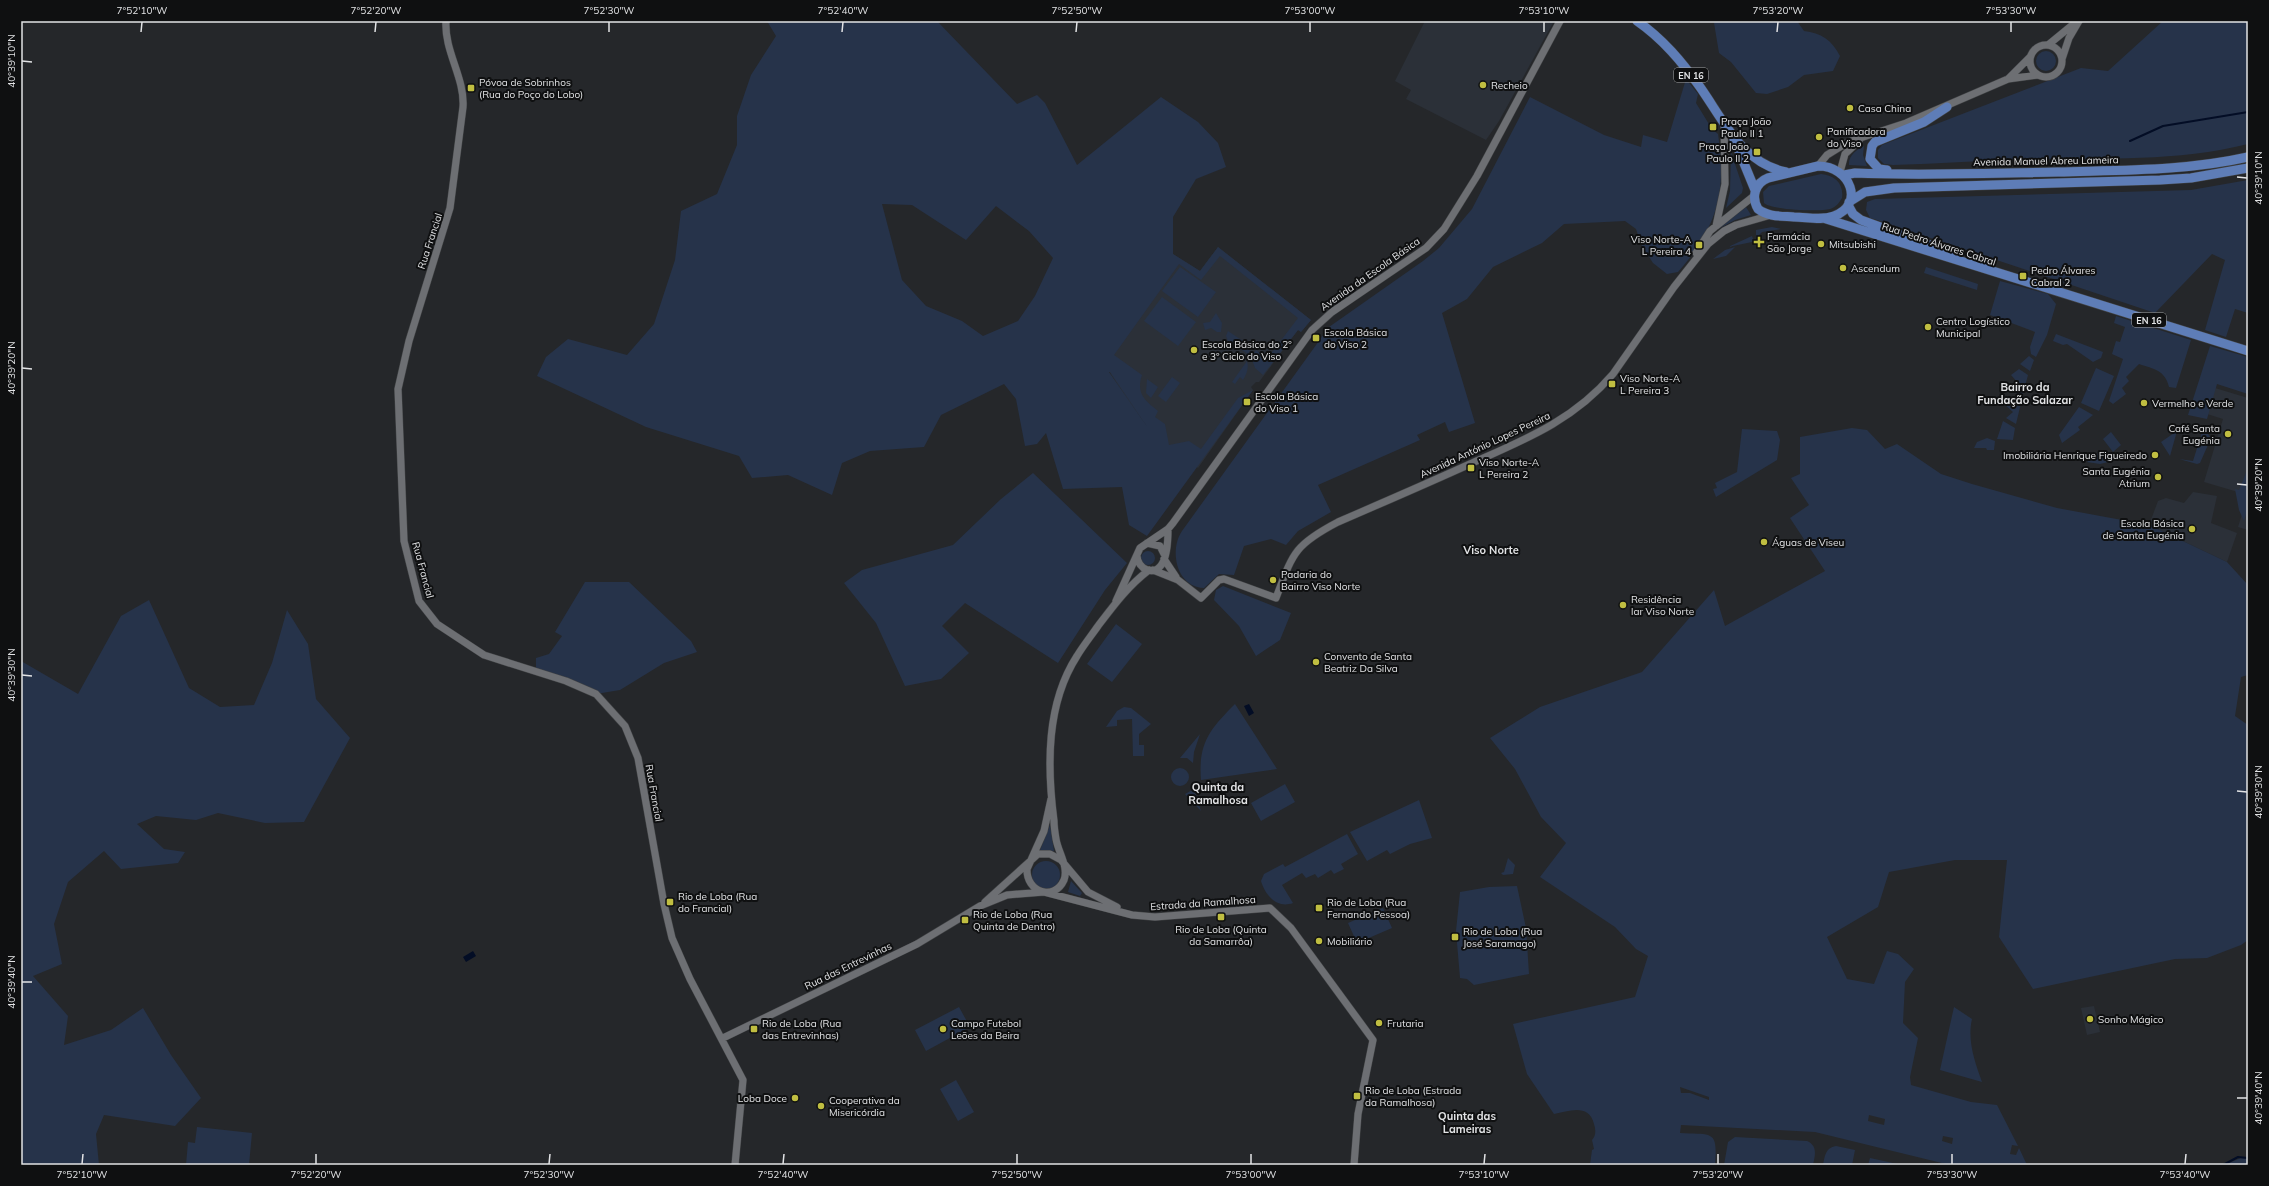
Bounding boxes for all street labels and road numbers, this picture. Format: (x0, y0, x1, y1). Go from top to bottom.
road number: EN 16 (1674, 68, 1708, 82)
street label: Avenida Manuel Abreu Lameira (1973, 153, 2119, 169)
street label: Rua Francial (415, 211, 445, 271)
street label: Rua Pedro Álvares Cabral (1880, 219, 1998, 269)
street label: Avenida da Escola Básica (1318, 235, 1422, 313)
road number: EN 16 (2132, 313, 2166, 327)
street label: Avenida António Lopes Pereira (1418, 409, 1552, 481)
street label: Rua Francial (409, 540, 437, 600)
street label: Rua Francial (643, 763, 665, 823)
street label: Estrada da Ramalhosa (1150, 893, 1256, 913)
street label: Rua das Entrevinhas (802, 939, 894, 993)

